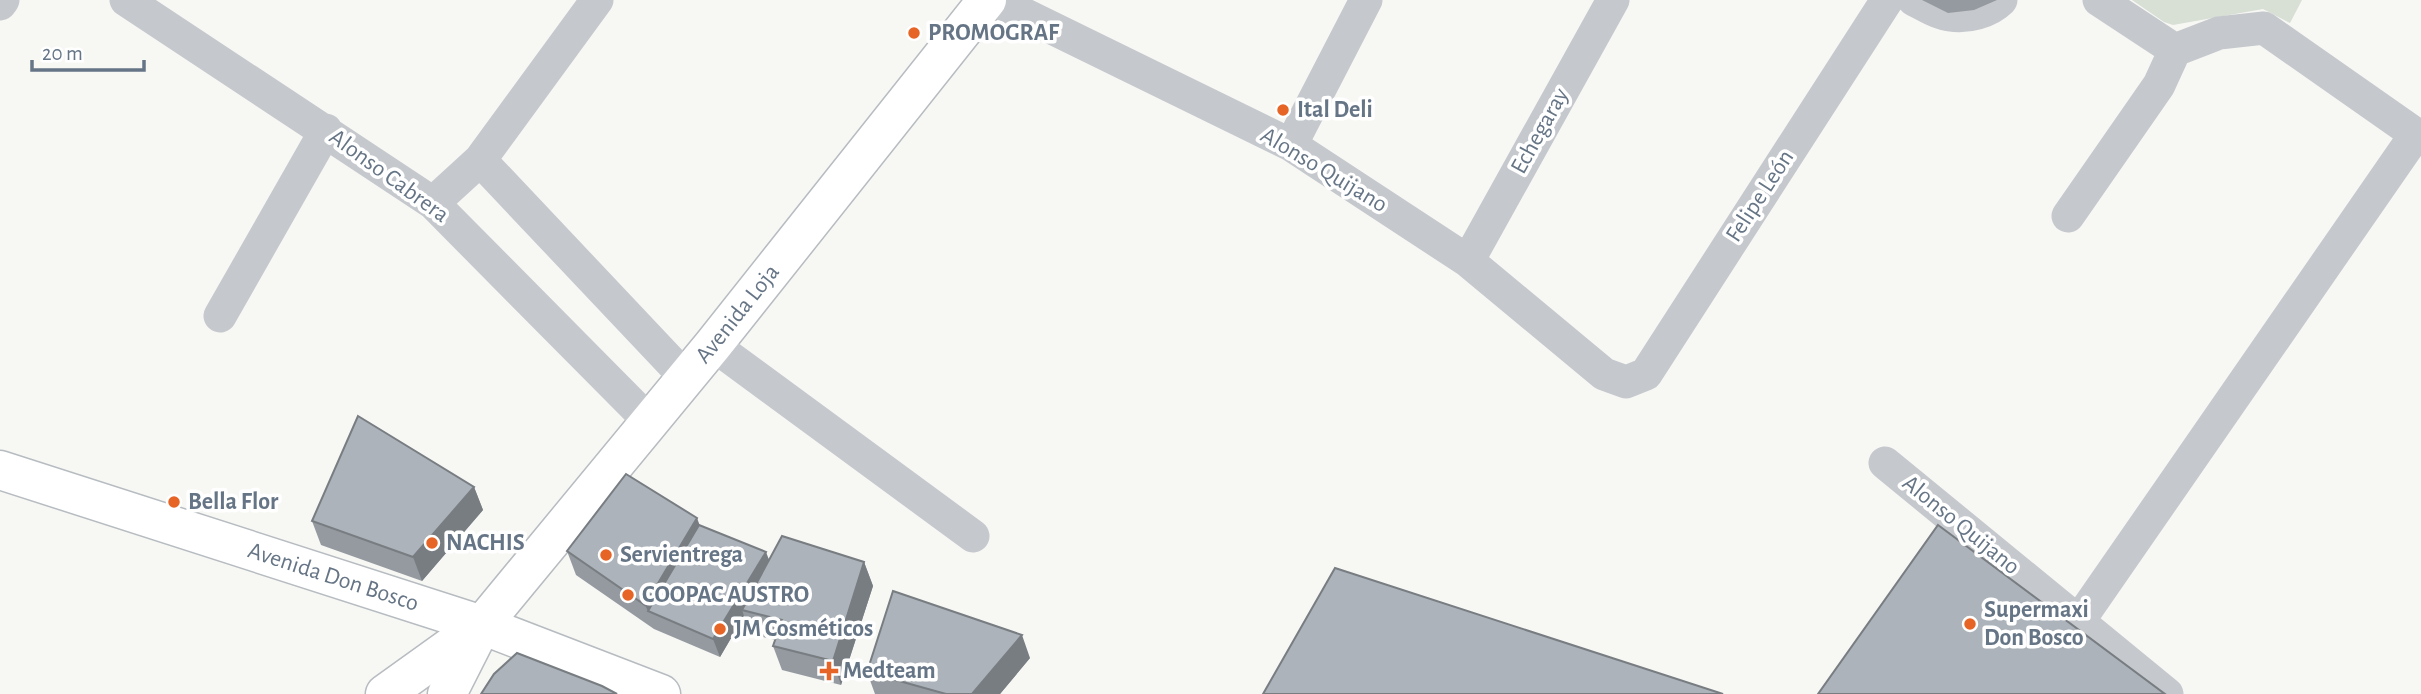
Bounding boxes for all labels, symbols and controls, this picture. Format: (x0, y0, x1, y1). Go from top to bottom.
place label: PROMOGRAF (928, 21, 1060, 45)
marker: PROMOGRAF (906, 25, 922, 41)
scale bar (32, 28, 144, 72)
text: 20 m (42, 43, 83, 64)
street label: Echegaray (1507, 84, 1573, 178)
place label: Ital Deli (1297, 98, 1373, 122)
marker: Ital Deli (1275, 102, 1291, 118)
street label: Alonso Quijano (1256, 123, 1392, 217)
street label: Alonso Cabrera (325, 125, 453, 227)
street label: Felipe León (1722, 146, 1798, 246)
street label: Avenida Loja (691, 260, 784, 368)
street label: Alonso Quijano (1898, 471, 2024, 579)
place label: Bella Flor (188, 490, 279, 514)
marker: Bella Flor (166, 494, 182, 510)
place label: NACHIS (446, 531, 525, 555)
marker: NACHIS (424, 535, 440, 551)
street label: Avenida Don Bosco (245, 539, 422, 616)
place label: Servientrega (620, 543, 743, 567)
marker: Servientrega (598, 547, 614, 563)
place label: COOPAC AUSTRO (642, 583, 809, 607)
marker: COOPAC AUSTRO (620, 587, 636, 603)
place label: Supermaxi Don Bosco (1984, 598, 2089, 650)
marker: Supermaxi Don Bosco (1962, 616, 1978, 632)
place label: JM Cosméticos (734, 617, 873, 641)
marker: JM Cosméticos (712, 621, 728, 637)
place label: Medteam (843, 659, 936, 683)
marker: Medteam (821, 663, 837, 679)

